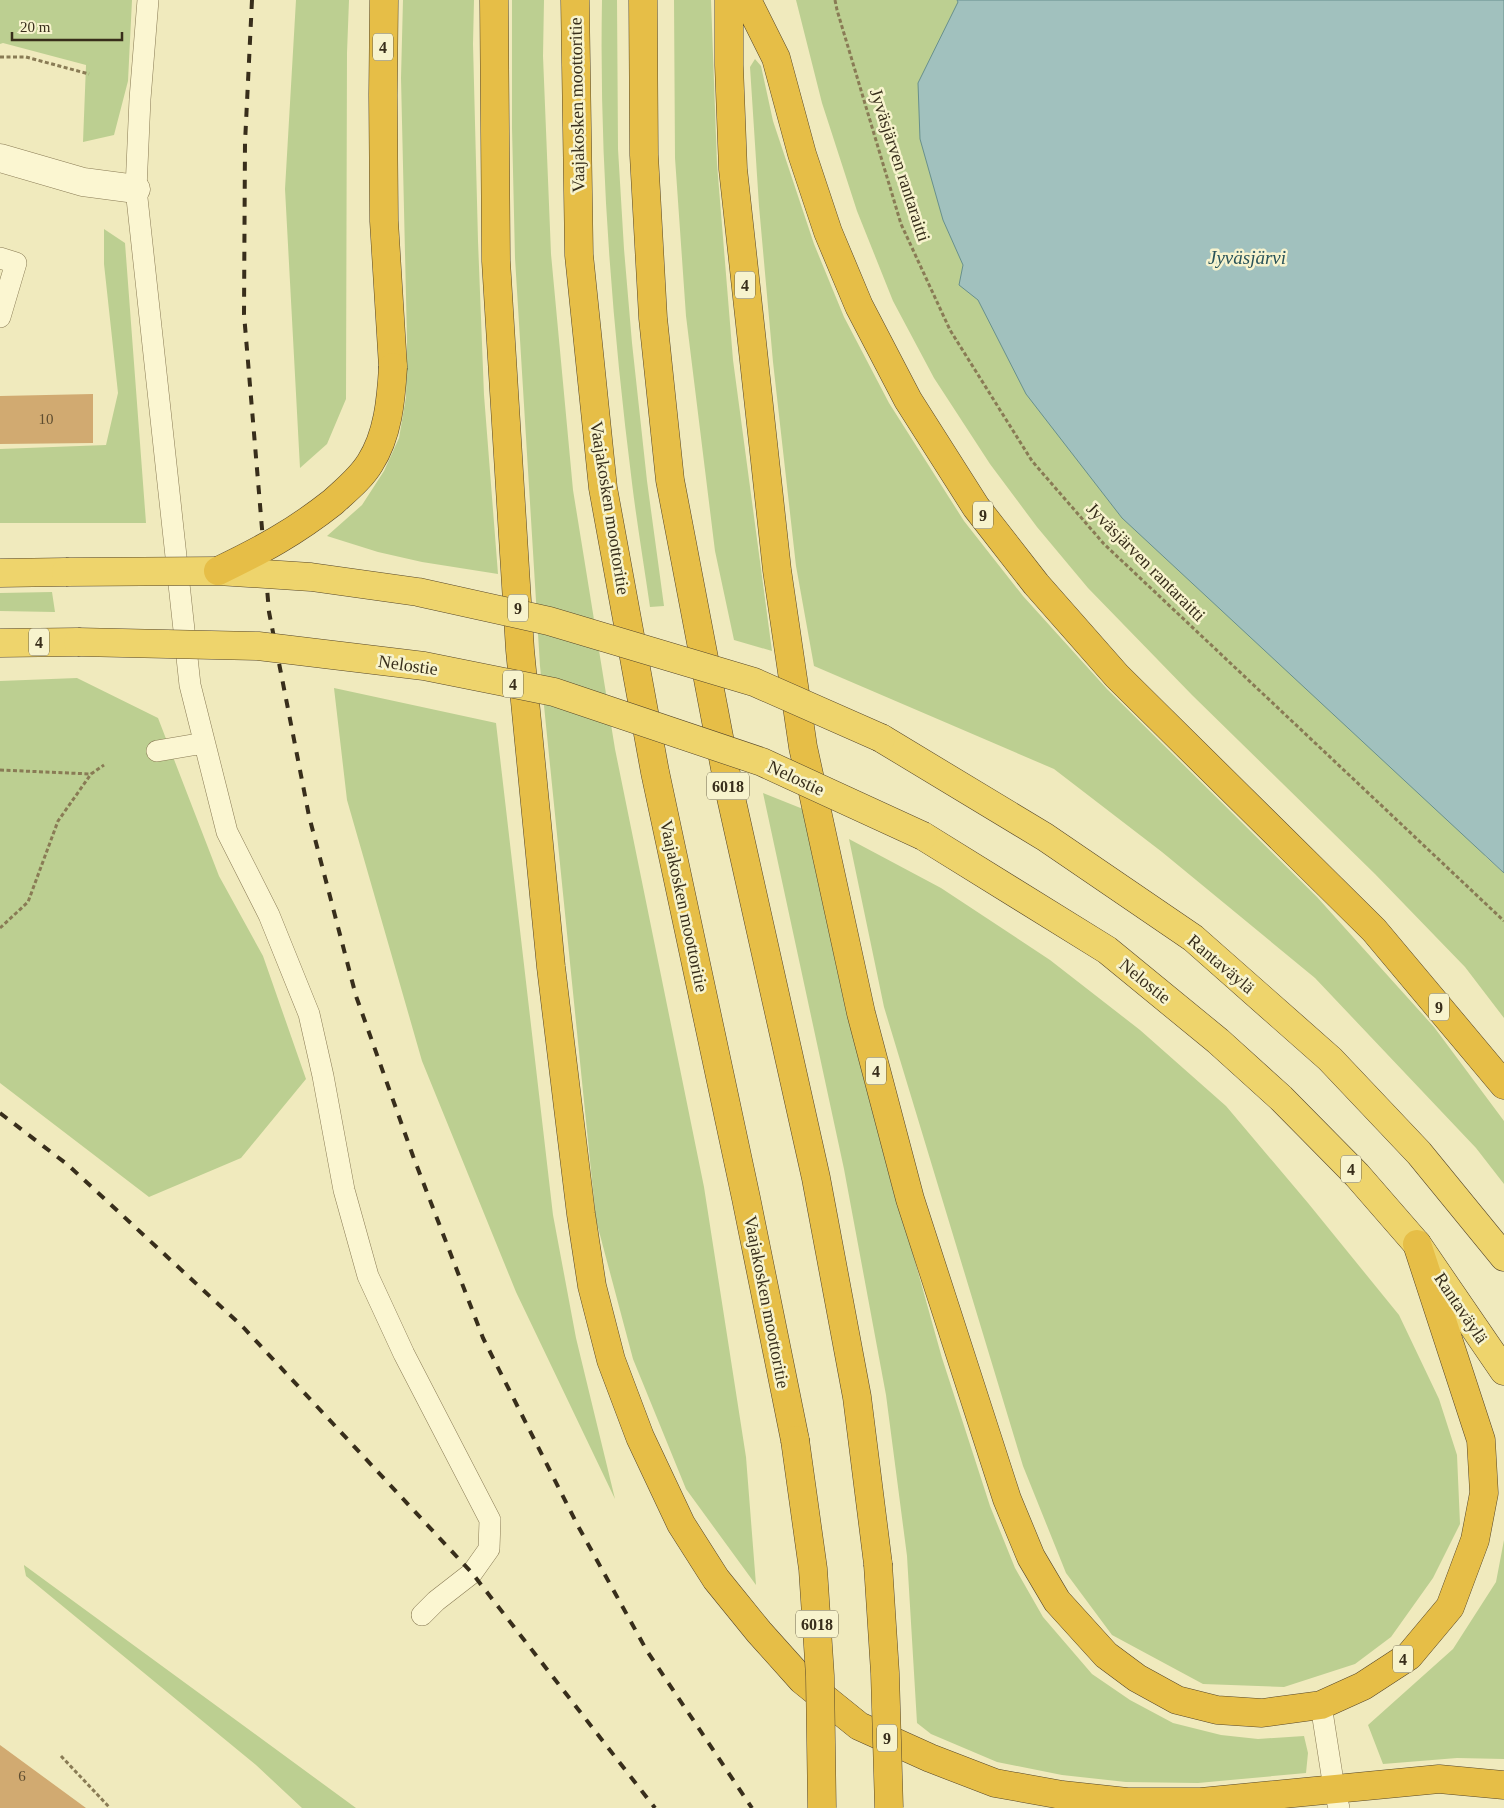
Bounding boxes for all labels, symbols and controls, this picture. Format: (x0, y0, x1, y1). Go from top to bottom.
scale bar (12, 10, 122, 42)
street label: Vaajakosken moottoritie (565, 17, 589, 193)
text: 20 m (20, 19, 51, 35)
road number: 4 (373, 34, 393, 61)
street label: Jyväsjärven rantaraitti (866, 86, 934, 244)
water label: Jyväsjärvi (1208, 247, 1286, 268)
road number: 4 (735, 272, 755, 298)
house number: 10 (39, 411, 54, 427)
street label: Vaajakosken moottoritie (586, 420, 634, 596)
street label: Jyväsjärven rantaraitti (1083, 499, 1209, 625)
road number: 9 (973, 502, 993, 528)
road number: 9 (508, 594, 528, 622)
road number: 4 (29, 628, 49, 656)
street label: Nelostie (377, 651, 439, 679)
road number: 4 (503, 671, 523, 698)
street label: Nelostie (765, 756, 827, 800)
road number: 6018 (707, 772, 749, 799)
street label: Vaajakosken moottoritie (656, 818, 712, 994)
street label: Rantaväylä (1184, 930, 1258, 998)
street label: Nelostie (1115, 954, 1175, 1008)
road number: 9 (1429, 994, 1449, 1020)
road number: 4 (866, 1058, 886, 1084)
road number: 4 (1341, 1156, 1361, 1182)
street label: Vaajakosken moottoritie (740, 1214, 794, 1390)
street label: Rantaväylä (1430, 1269, 1492, 1347)
road number: 6018 (796, 1610, 838, 1638)
road number: 4 (1393, 1646, 1413, 1672)
road number: 9 (877, 1725, 897, 1752)
house number: 6 (18, 1768, 26, 1784)

